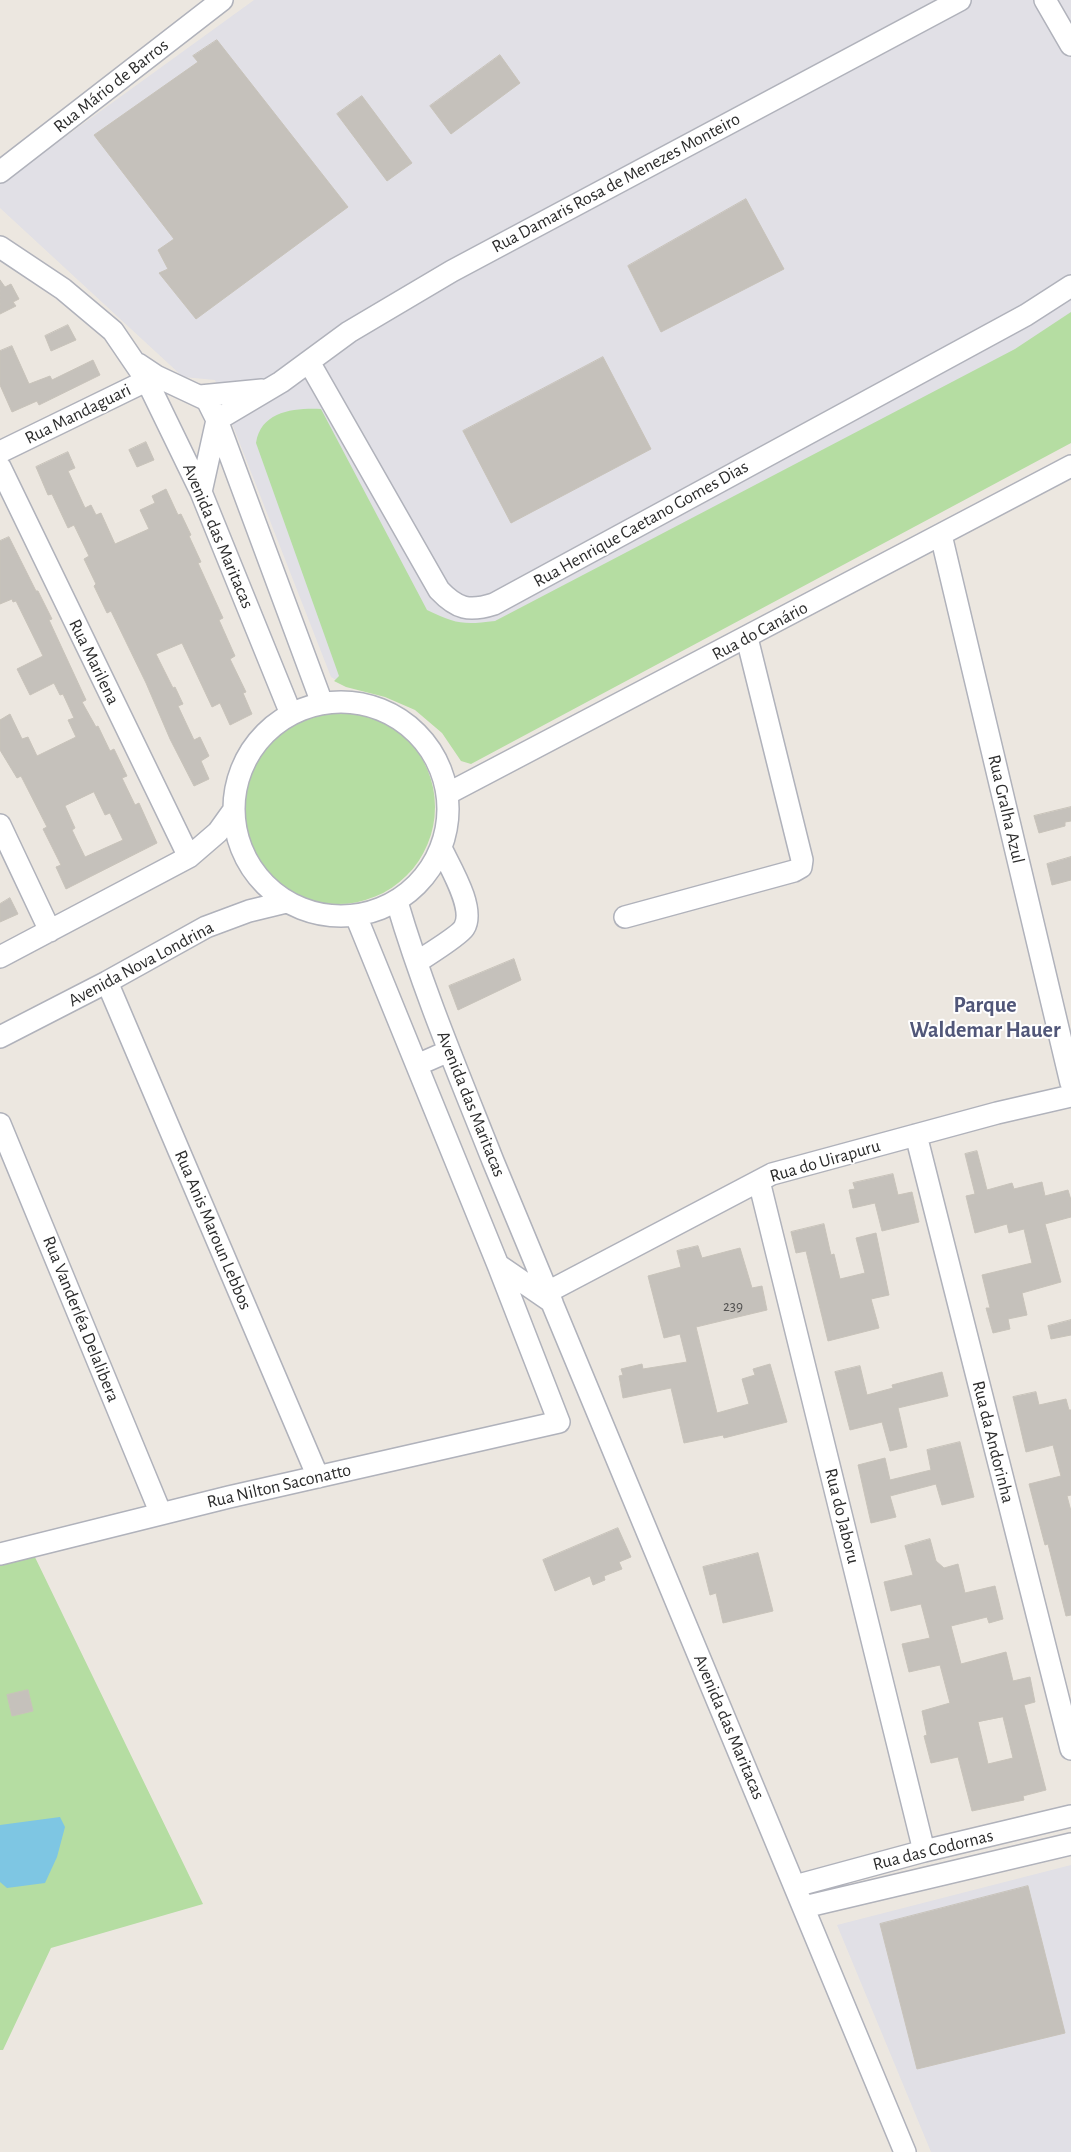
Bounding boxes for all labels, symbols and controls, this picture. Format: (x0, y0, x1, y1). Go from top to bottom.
street label: Rua Mário de Barros (49, 34, 173, 138)
street label: Rua Damaris Rosa de Menezes Monteiro (488, 108, 744, 258)
street label: Rua Mandaguari (21, 379, 135, 449)
street label: Rua Henrique Caetano Gomes Dias (530, 456, 752, 592)
street label: Avenida das Maritacas (178, 460, 258, 612)
street label: Rua do Canário (709, 597, 811, 665)
street label: Rua Marilena (64, 616, 124, 708)
street label: Rua Gralha Azul (983, 752, 1029, 866)
street label: Avenida Nova Londrina (65, 917, 217, 1011)
district label: Parque Waldemar Hauer (909, 992, 1061, 1044)
street label: Avenida das Maritacas (432, 1028, 510, 1180)
street label: Rua do Uirapuru (767, 1135, 883, 1187)
street label: Rua Anis Maroun Lebbos (170, 1147, 256, 1313)
street label: Rua Vanderléa Delalibera (38, 1233, 124, 1405)
house number: 239 (723, 1297, 743, 1315)
street label: Rua da Andorinha (967, 1379, 1019, 1505)
street label: Rua Nilton Saconatto (205, 1459, 353, 1513)
street label: Rua do Jaboru (820, 1466, 864, 1566)
street label: Avenida das Maritacas (689, 1651, 769, 1803)
street label: Rua das Codornas (871, 1825, 995, 1875)

